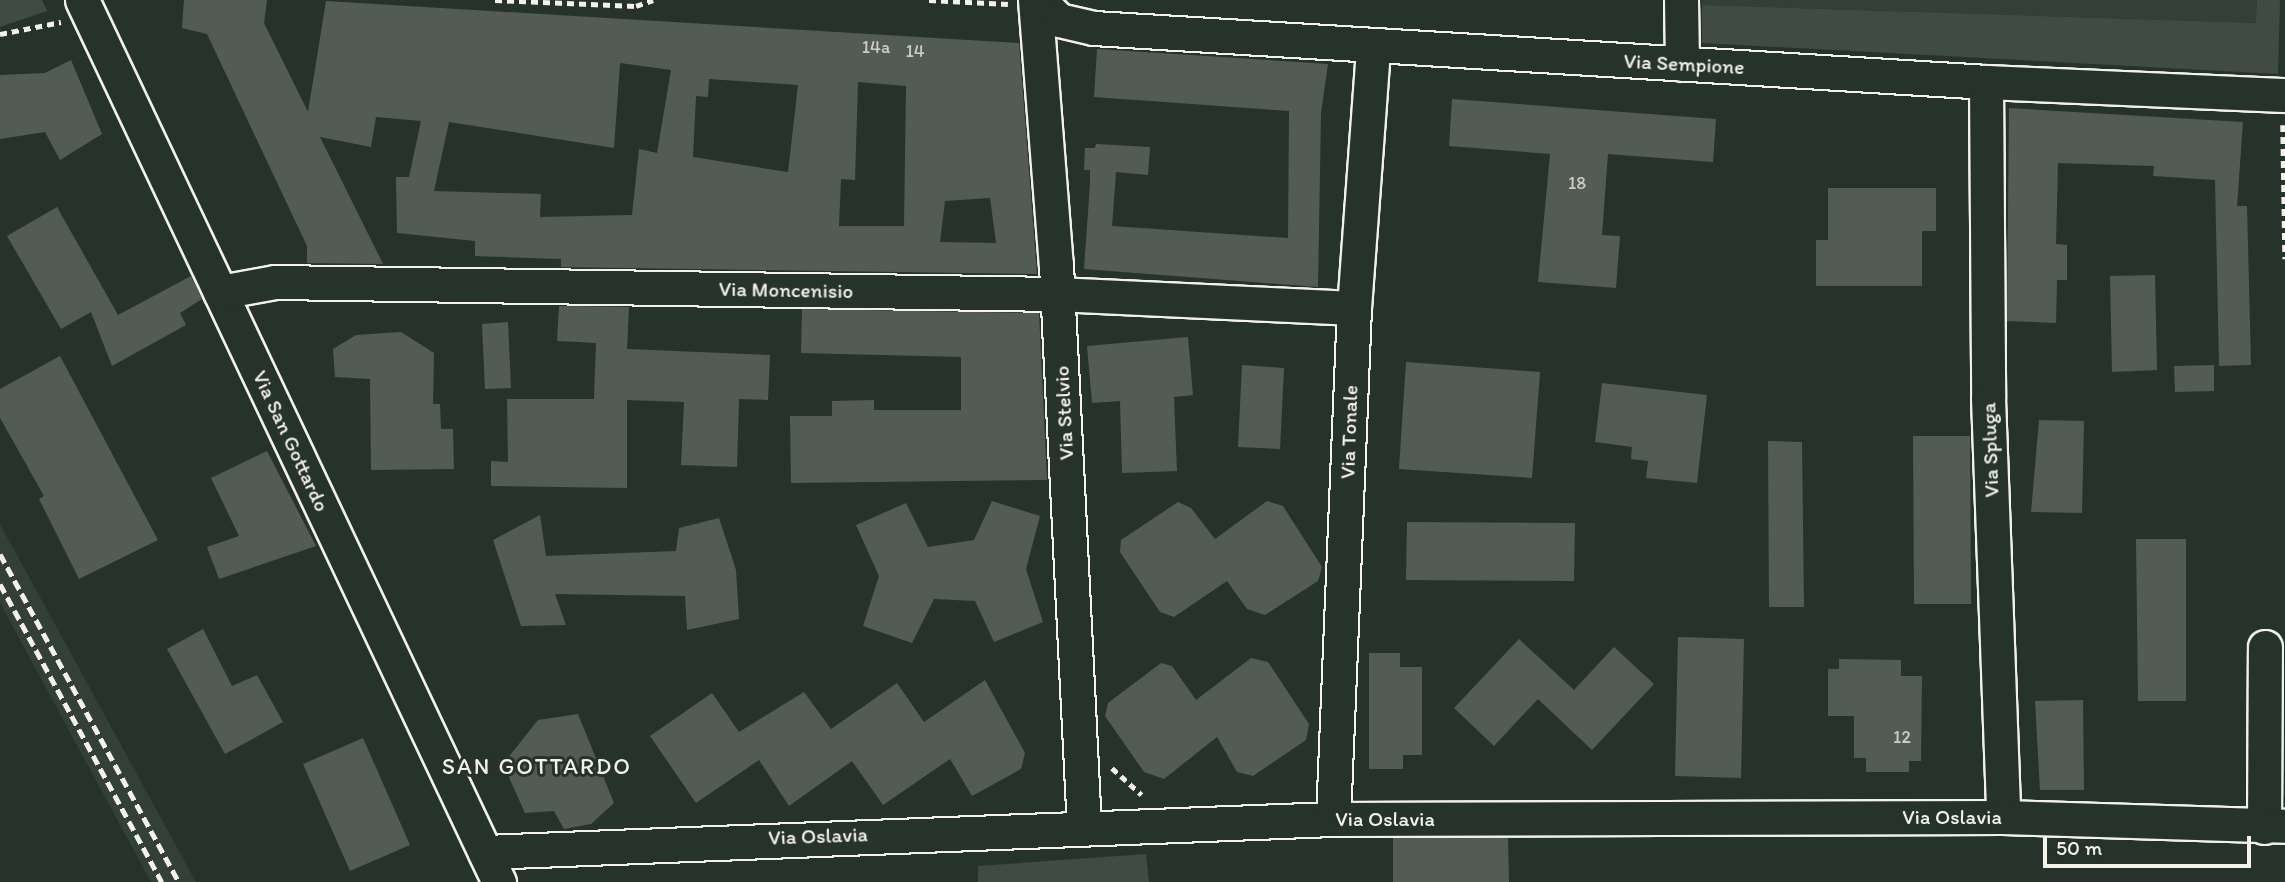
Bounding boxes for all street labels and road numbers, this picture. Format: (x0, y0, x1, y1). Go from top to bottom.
street label: Via Sempione (1623, 48, 1745, 80)
street label: Via Moncenisio (719, 276, 853, 304)
street label: Via Stelvio (1049, 365, 1079, 461)
street label: Via San Gottardo (247, 366, 335, 516)
street label: Via Tonale (1335, 386, 1363, 478)
street label: Via Spluga (1976, 402, 2004, 498)
street label: Via Oslavia (1902, 804, 2002, 830)
street label: Via Oslavia (1335, 806, 1435, 832)
street label: Via Oslavia (767, 822, 869, 850)

